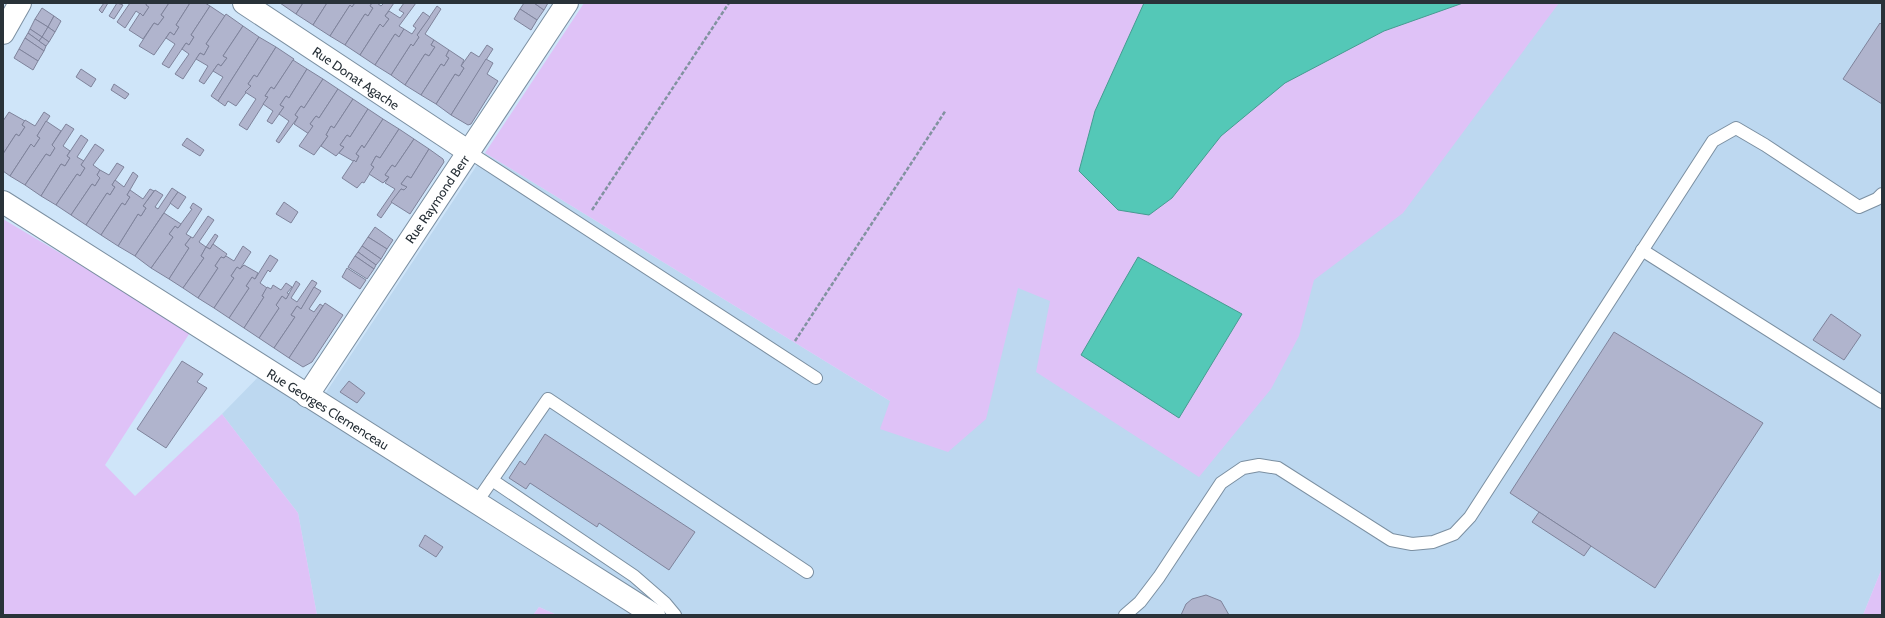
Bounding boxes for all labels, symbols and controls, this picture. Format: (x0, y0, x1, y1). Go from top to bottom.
street label: Rue Donat Agache (309, 43, 403, 113)
street label: Rue Raymond Berr (402, 151, 473, 246)
street label: Rue Georges Clemenceau (264, 365, 392, 453)

